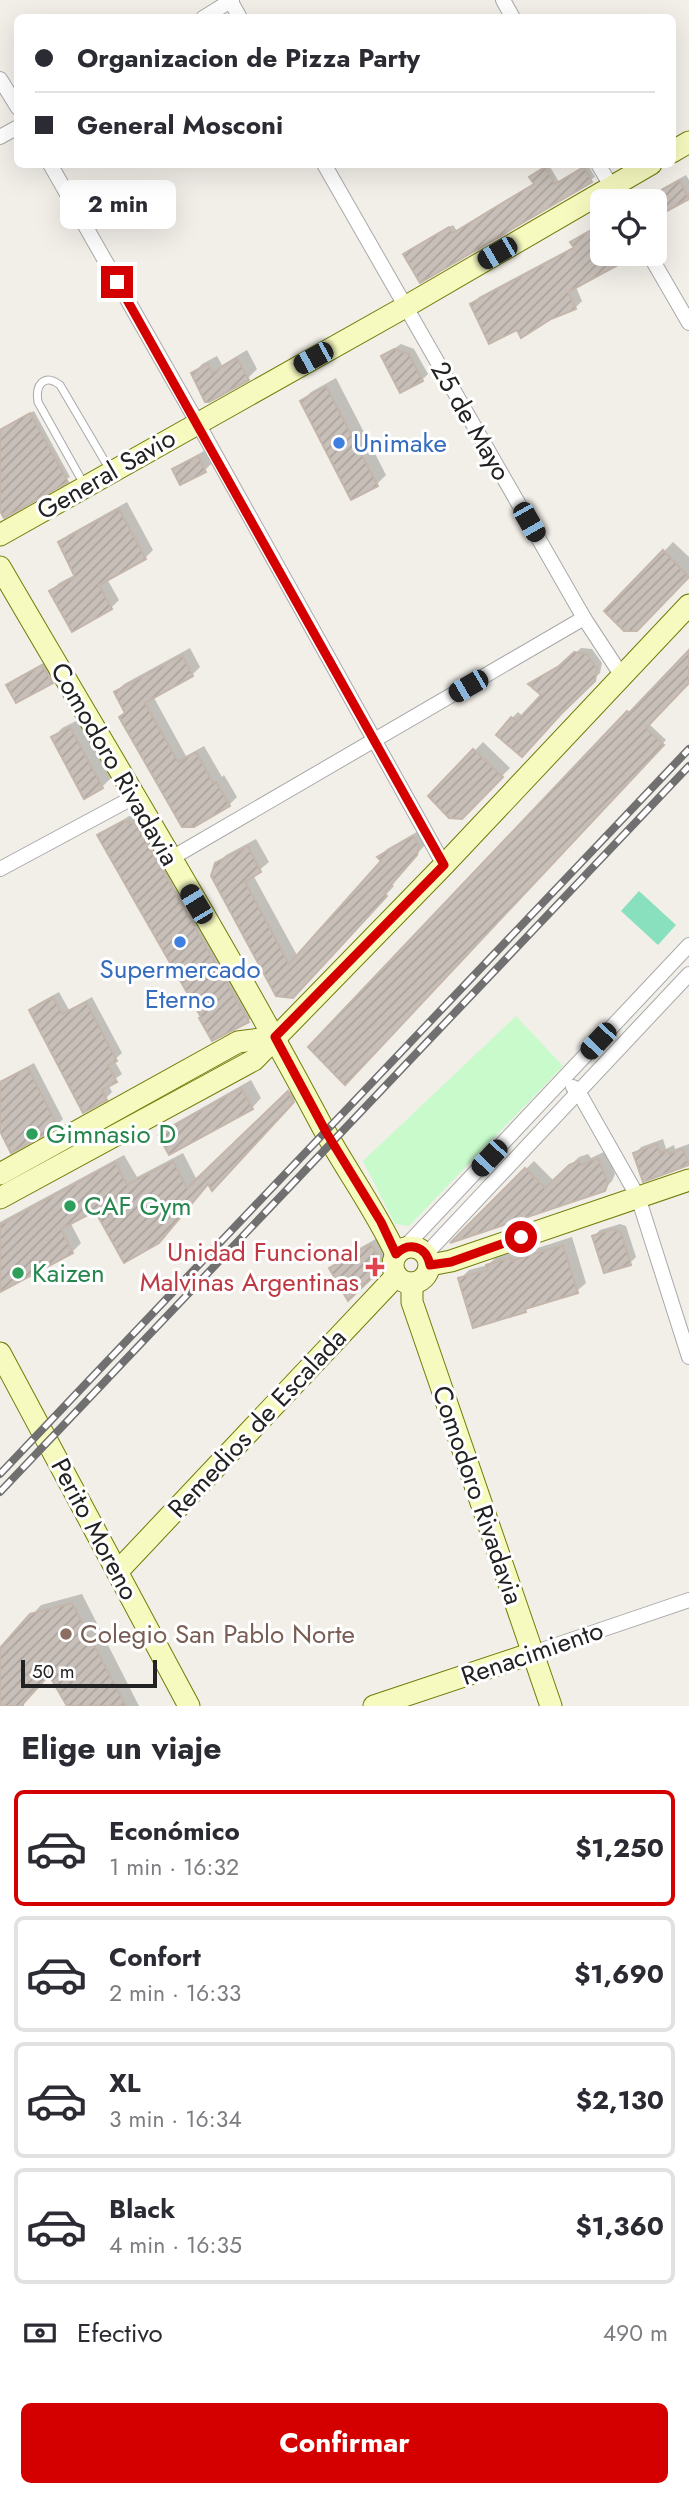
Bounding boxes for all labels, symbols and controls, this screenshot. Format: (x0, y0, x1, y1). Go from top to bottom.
text: Organizacion de Pizza Party (77, 39, 420, 77)
text: General Mosconi (77, 106, 283, 144)
callout: 2 min (59, 180, 175, 230)
text: 2 min (88, 187, 148, 221)
map controls (590, 189, 667, 266)
button: locate (590, 189, 667, 266)
car (474, 233, 521, 273)
route end (101, 266, 133, 298)
car (290, 339, 337, 377)
street label: 25 de Mayo (422, 354, 520, 488)
street label: General Savio (29, 419, 183, 529)
place label: Unimake (353, 424, 447, 462)
marker: Unimake (331, 435, 347, 451)
car (510, 499, 549, 545)
street label: Comodoro Rivadavia (41, 655, 189, 873)
car (445, 666, 492, 706)
car (177, 881, 216, 927)
marker: Supermercado Eterno (172, 934, 188, 950)
place label: Supermercado Eterno (99, 950, 261, 1018)
car (576, 1018, 621, 1064)
place label: Gimnasio D (46, 1115, 176, 1153)
marker: Gimnasio D (24, 1126, 40, 1142)
car (467, 1135, 512, 1181)
place label: CAF Gym (84, 1187, 192, 1225)
marker: CAF Gym (62, 1198, 78, 1214)
route start (505, 1221, 537, 1253)
place label: Unidad Funcional Malvinas Argentinas (140, 1233, 359, 1301)
place label: Kaizen (32, 1254, 105, 1292)
marker: Unidad Funcional Malvinas Argentinas (365, 1257, 385, 1277)
marker: Kaizen (10, 1265, 26, 1281)
street label: Remedios de Escalada (159, 1320, 355, 1526)
street label: Comodoro Rivadavia (423, 1380, 533, 1610)
street label: Perito Moreno (42, 1451, 148, 1607)
street label: Renacimiento (456, 1611, 608, 1695)
place label: Colegio San Pablo Norte (80, 1615, 355, 1653)
marker: Colegio San Pablo Norte (58, 1626, 74, 1642)
scale bar (21, 1657, 158, 1689)
text: 50 m (32, 1658, 75, 1685)
text: Elige un viaje (21, 1725, 222, 1771)
text: Económico (109, 1812, 240, 1850)
icon: car (25, 1817, 88, 1880)
text: $1,250 (575, 1829, 664, 1867)
text: 1 min · 16:32 (109, 1850, 239, 1884)
text: Confort (109, 1938, 201, 1976)
icon: car (25, 1943, 88, 2006)
text: $1,690 (574, 1955, 664, 1993)
text: 2 min · 16:33 (109, 1976, 241, 2010)
text: XL (109, 2064, 141, 2102)
icon: car (25, 2069, 88, 2132)
text: $2,130 (576, 2081, 664, 2119)
text: 3 min · 16:34 (109, 2102, 242, 2136)
text: Black (109, 2190, 175, 2228)
icon: car (25, 2195, 88, 2258)
text: $1,360 (575, 2207, 664, 2245)
text: 4 min · 16:35 (109, 2228, 242, 2262)
icon: cash (21, 2314, 59, 2352)
text: Efectivo (77, 2314, 163, 2352)
text: 490 m (603, 2316, 668, 2350)
button: Confirmar (21, 2403, 668, 2483)

